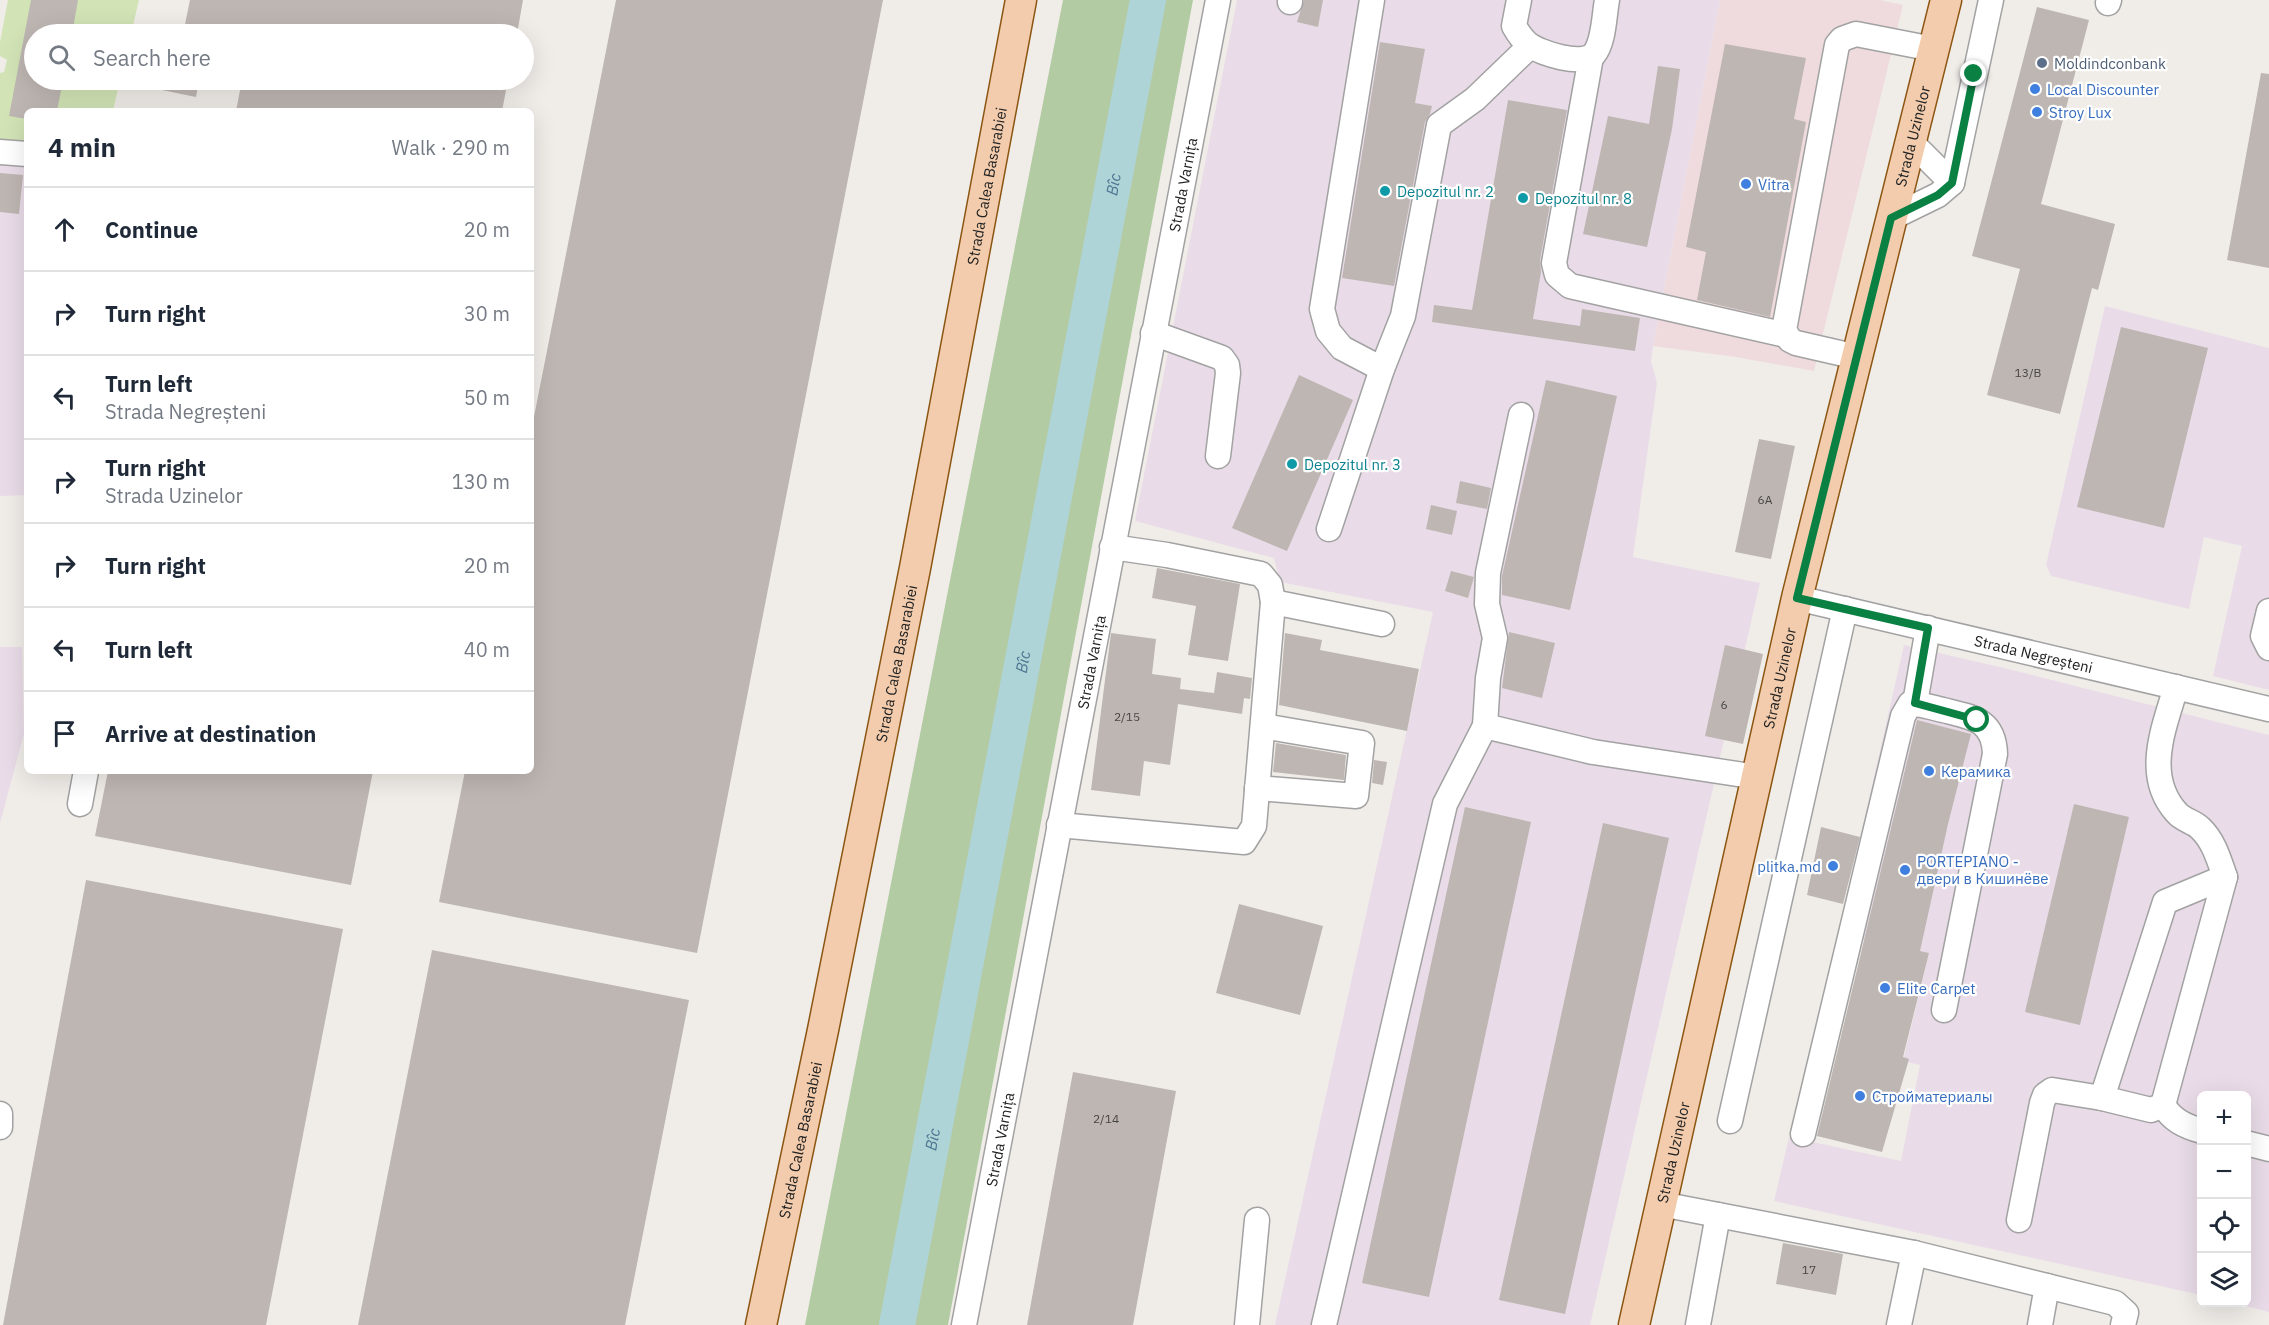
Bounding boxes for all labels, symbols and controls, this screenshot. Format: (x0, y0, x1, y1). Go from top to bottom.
search box (24, 24, 534, 90)
icon: search (45, 41, 78, 74)
text: Search here (93, 43, 211, 72)
place label: Moldindconbank (2054, 54, 2166, 73)
marker: Moldindconbank (2035, 56, 2049, 70)
route end (1960, 60, 1986, 86)
place label: Local Discounter (2047, 80, 2159, 99)
marker: Local Discounter (2028, 82, 2042, 96)
street label: Strada Uzinelor (1890, 83, 1934, 189)
place label: Stroy Lux (2049, 103, 2112, 122)
marker: Stroy Lux (2030, 105, 2044, 119)
street label: Strada Calea Basarabiei (962, 106, 1010, 267)
text: 4 min (48, 130, 116, 164)
text: Walk · 290 m (392, 134, 510, 161)
street label: Strada Varnița (1164, 136, 1201, 233)
water label: Bîc (1101, 171, 1125, 197)
place label: Vitra (1758, 175, 1790, 194)
marker: Vitra (1739, 177, 1753, 191)
place label: Depozitul nr. 2 (1397, 182, 1494, 201)
marker: Depozitul nr. 2 (1378, 184, 1392, 198)
place label: Depozitul nr. 8 (1535, 189, 1632, 208)
marker: Depozitul nr. 8 (1516, 191, 1530, 205)
icon: ahead (48, 213, 81, 246)
text: Continue (105, 215, 198, 244)
text: 20 m (464, 216, 510, 243)
icon: right (48, 297, 81, 330)
text: Turn right (105, 299, 206, 328)
text: 30 m (464, 300, 510, 327)
house number: 13/B (2015, 365, 2042, 380)
text: Turn left (105, 369, 193, 398)
icon: left (48, 381, 81, 414)
text: 50 m (464, 384, 510, 411)
text: Strada Negreșteni (105, 398, 266, 425)
text: Turn right (105, 453, 206, 482)
place label: Depozitul nr. 3 (1304, 455, 1401, 474)
marker: Depozitul nr. 3 (1285, 457, 1299, 471)
icon: right (48, 465, 81, 498)
text: 130 m (452, 468, 510, 495)
text: Strada Uzinelor (105, 482, 243, 509)
house number: 6A (1758, 492, 1773, 507)
icon: right (48, 549, 81, 582)
text: Turn right (105, 551, 206, 580)
text: 20 m (464, 552, 510, 579)
street label: Strada Calea Basarabiei (871, 583, 921, 744)
street label: Strada Varnița (1073, 613, 1109, 711)
street label: Strada Uzinelor (1758, 625, 1800, 731)
street label: Strada Negreșteni (1972, 631, 2095, 677)
icon: left (48, 633, 81, 666)
text: Turn left (105, 635, 193, 664)
text: 40 m (464, 636, 510, 663)
water label: Bîc (1011, 649, 1035, 675)
house number: 6 (1720, 697, 1728, 712)
route start (1963, 706, 1989, 732)
house number: 2/15 (1114, 709, 1140, 724)
icon: arrive (48, 717, 81, 750)
text: Arrive at destination (105, 719, 316, 748)
place label: Керамика (1941, 762, 2011, 781)
marker: Керамика (1922, 764, 1936, 778)
place label: PORTEPIANO - двери в Кишинёве (1917, 852, 2049, 888)
place label: plitka.md (1757, 857, 1821, 876)
marker: plitka.md (1826, 859, 1840, 873)
marker: PORTEPIANO - двери в Кишинёве (1898, 863, 1912, 877)
place label: Elite Carpet (1897, 979, 1976, 998)
marker: Elite Carpet (1878, 981, 1892, 995)
street label: Strada Calea Basarabiei (774, 1060, 826, 1220)
place label: Стройматериалы (1872, 1087, 1993, 1106)
marker: Стройматериалы (1853, 1089, 1867, 1103)
street label: Strada Varnița (981, 1091, 1018, 1188)
map controls (2197, 1091, 2251, 1307)
button: + (2197, 1091, 2251, 1145)
street label: Strada Uzinelor (1652, 1099, 1693, 1205)
house number: 2/14 (1093, 1111, 1119, 1126)
water label: Bîc (920, 1126, 944, 1152)
button: − (2197, 1145, 2251, 1199)
button: locate (2197, 1199, 2251, 1253)
button: layers (2197, 1253, 2251, 1307)
house number: 17 (1802, 1262, 1816, 1277)

